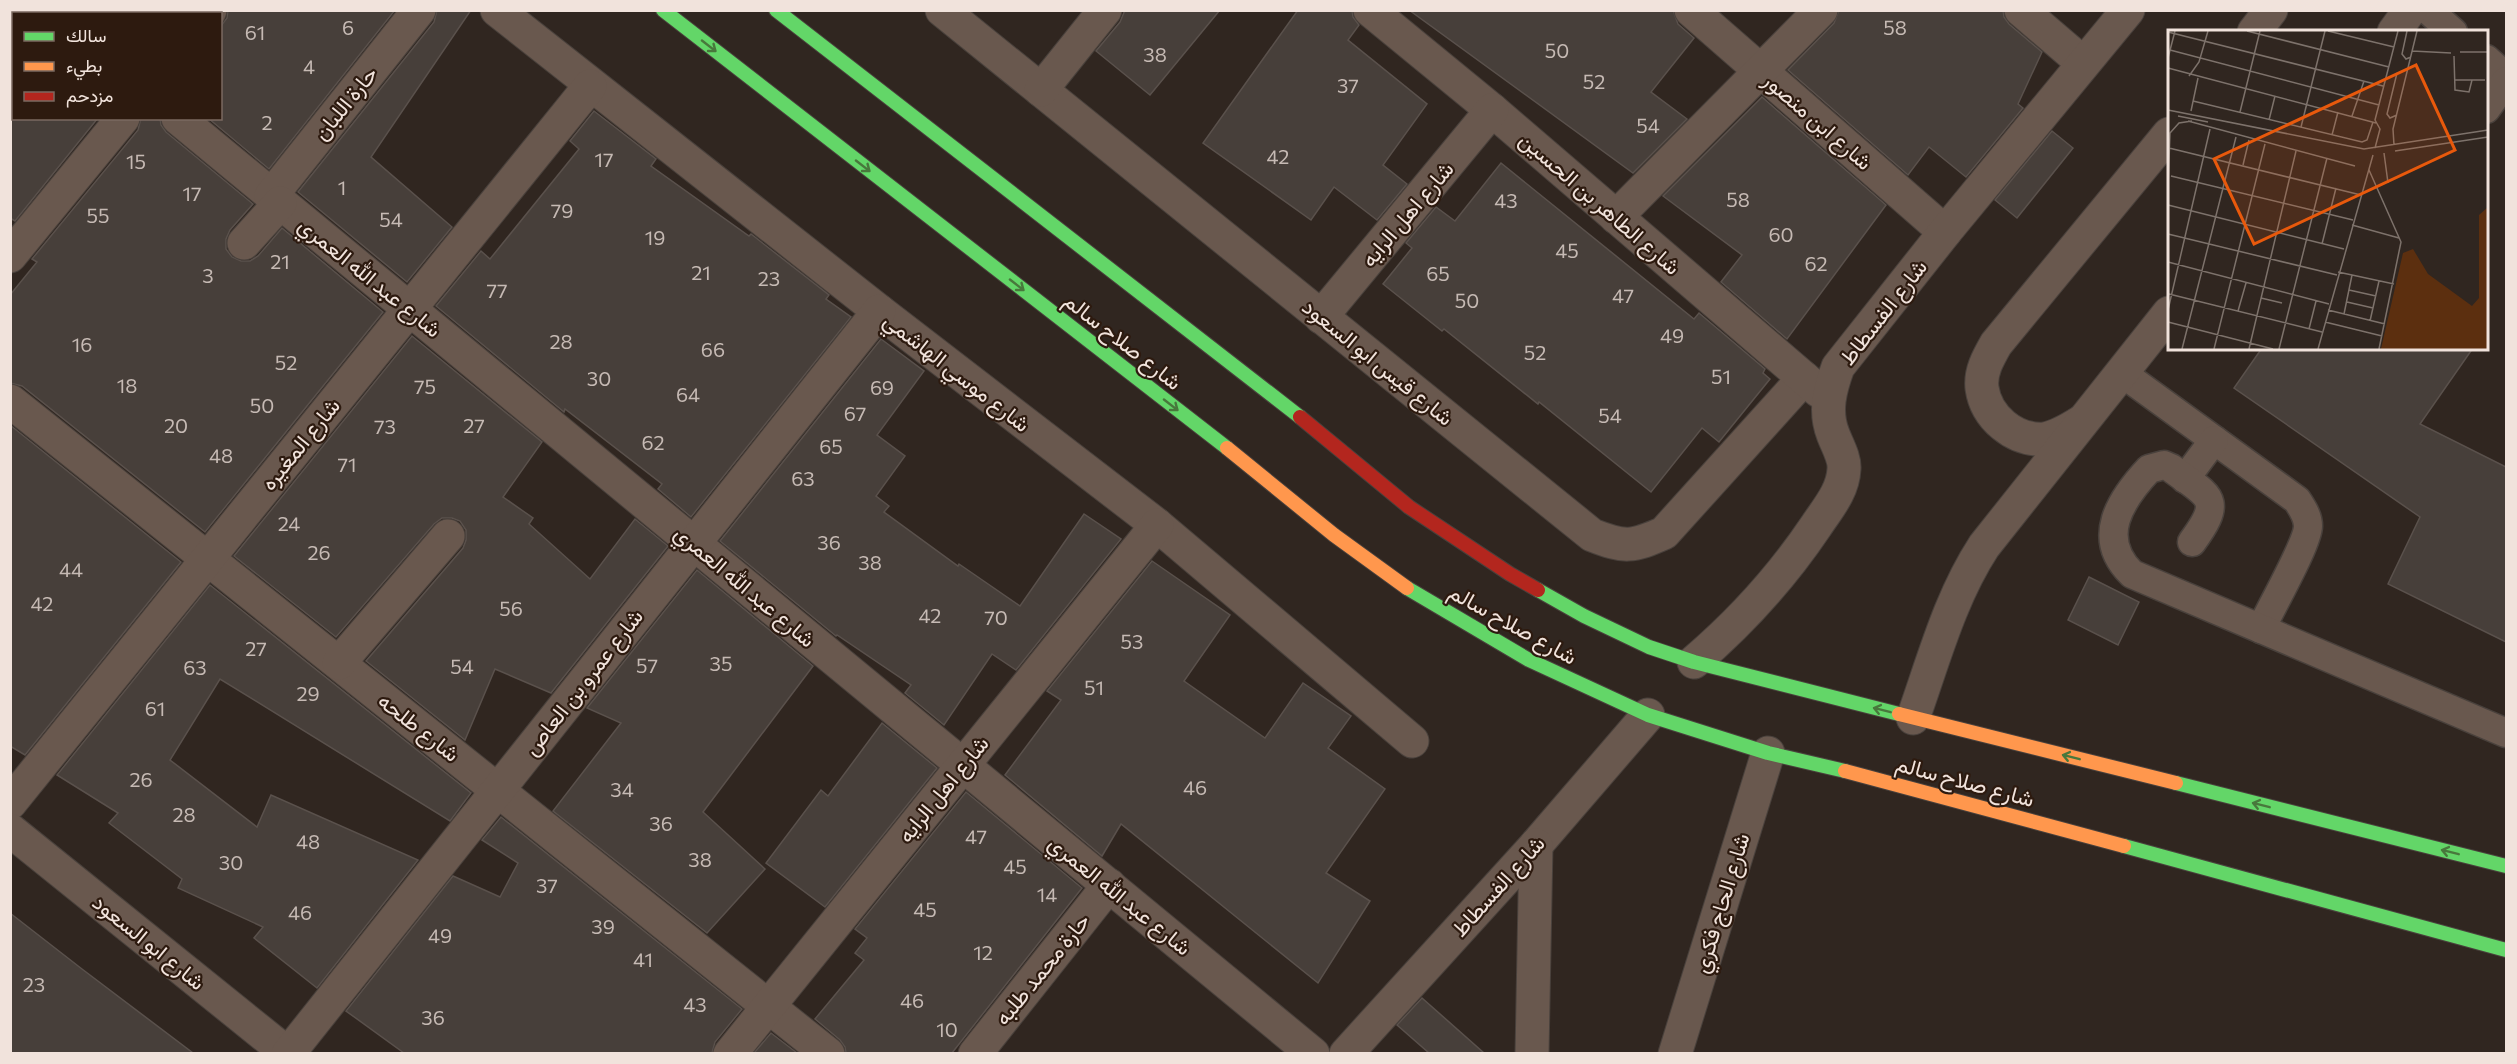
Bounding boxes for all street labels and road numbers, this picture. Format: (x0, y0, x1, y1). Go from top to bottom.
street label: حارة اللبان (307, 60, 383, 146)
street label: شارع ابن منصور (1756, 65, 1878, 177)
street label: شارع الطاهر بن الحسين (1513, 125, 1686, 281)
street label: شارع اهل الرايه (1355, 155, 1460, 273)
street label: شارع عبد الله العمري (290, 211, 447, 347)
street label: شارع الفسطاط (1833, 254, 1934, 371)
street label: شارع صلاح سالم (1058, 286, 1188, 397)
street label: شارع قيس ابو السعود (1296, 292, 1459, 432)
street label: شارع موسي الهاشمي (875, 306, 1036, 442)
street label: شارع المغيره (254, 392, 347, 497)
street label: شارع عبد الله العمري (665, 519, 821, 657)
street label: شارع صلاح سالم (1443, 577, 1582, 672)
street label: شارع عمرو بن العاص (517, 603, 650, 762)
street label: شارع طلحه (372, 686, 466, 768)
street label: شارع اهل الرايه (891, 730, 995, 849)
street label: شارع صلاح سالم (1892, 749, 2037, 814)
street label: شارع عبد الله العمري (1040, 829, 1197, 965)
street label: شارع الفسطاط (1445, 830, 1551, 943)
street label: شارع الحاج فكري (1686, 830, 1760, 978)
street label: شارع ابو السعود (86, 888, 211, 997)
street label: حارة محمد طلبه (988, 907, 1096, 1031)

